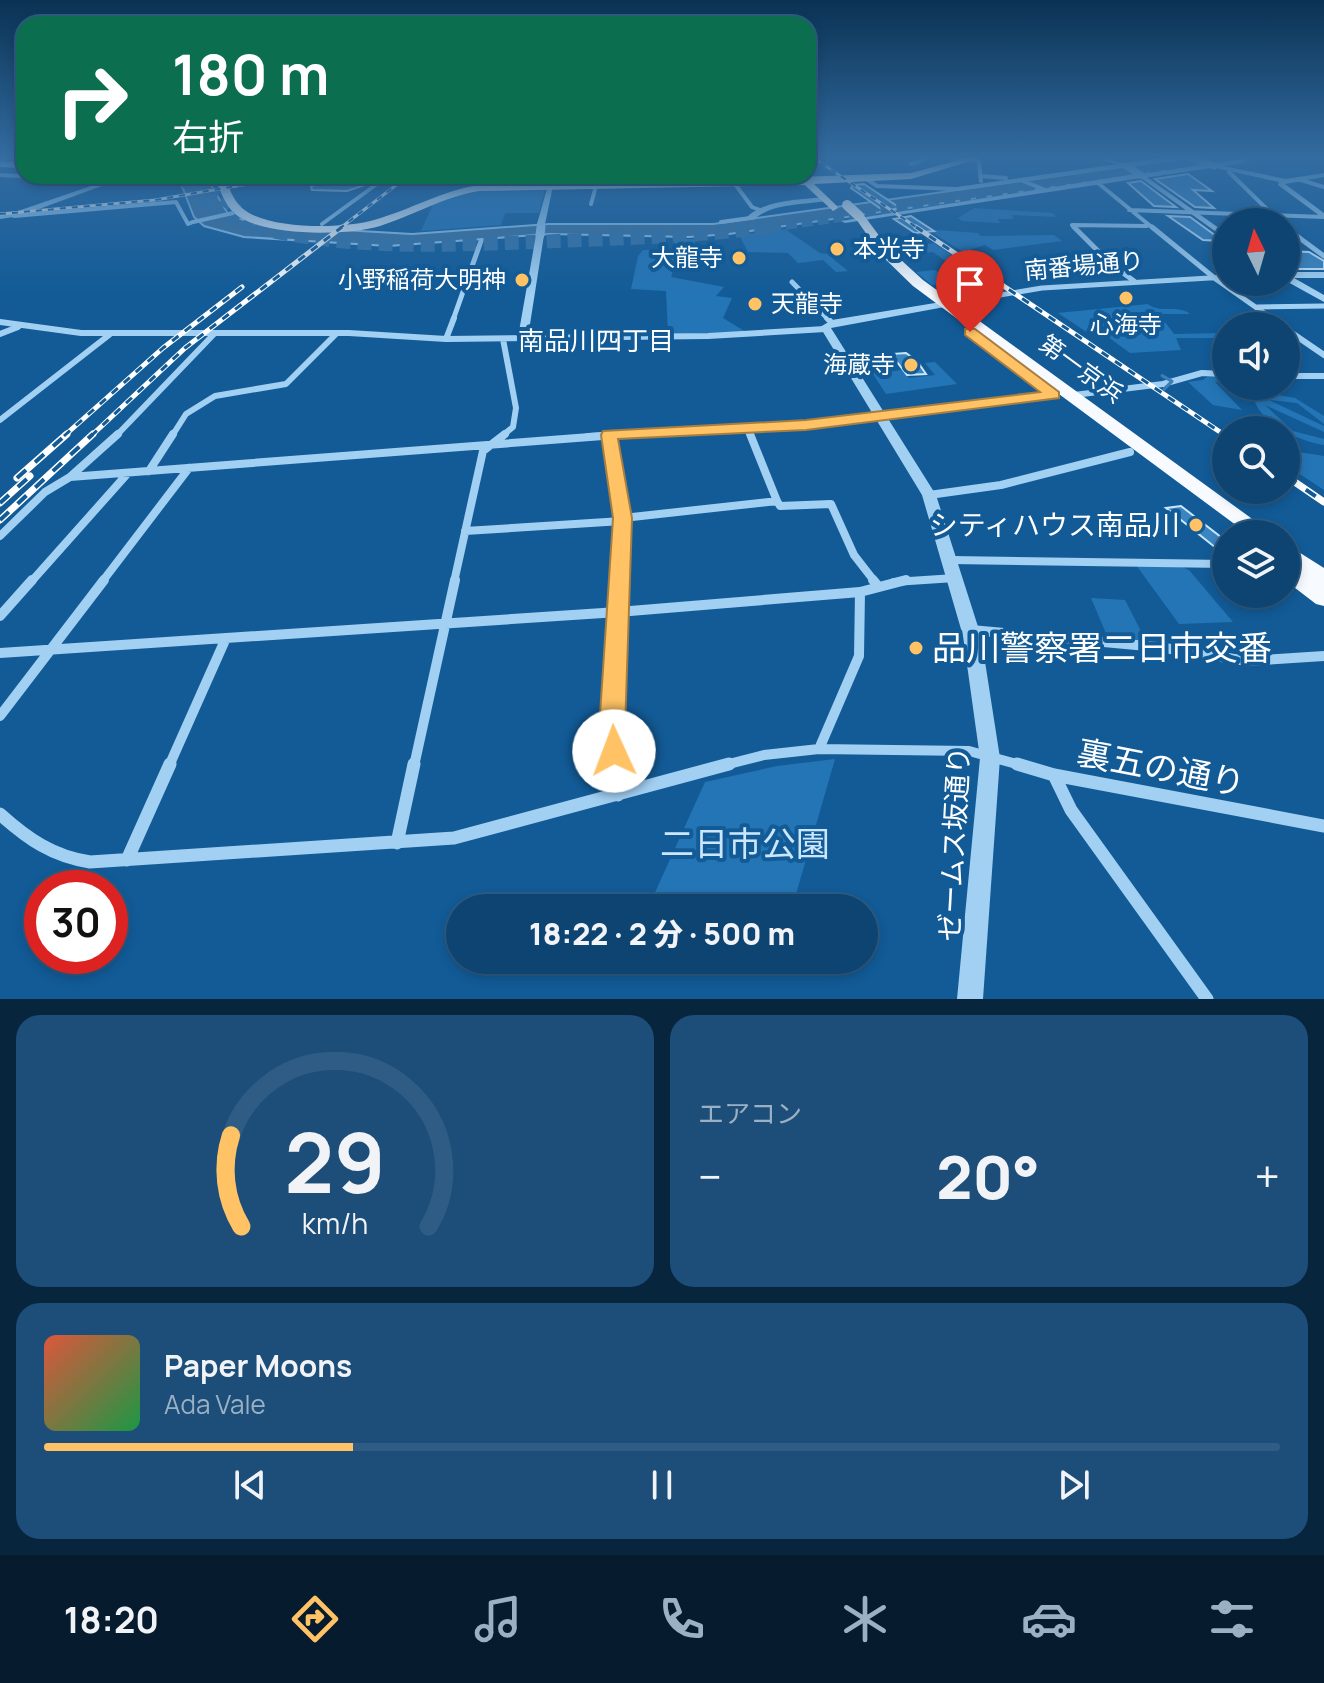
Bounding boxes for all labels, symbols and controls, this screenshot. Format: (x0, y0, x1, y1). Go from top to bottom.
text: 180 m (172, 35, 329, 112)
icon: right (40, 48, 144, 152)
text: 右折 (172, 112, 244, 161)
north arrow (1212, 208, 1300, 296)
map controls (1212, 208, 1300, 608)
place label: 本光寺 (853, 231, 925, 264)
place label: 大龍寺 (651, 240, 723, 273)
marker: 本光寺 (828, 240, 846, 258)
street label: 南番場通り (1023, 243, 1145, 286)
marker: 大龍寺 (730, 249, 748, 267)
pin (936, 250, 1004, 332)
place label: 小野稲荷大明神 (338, 262, 506, 295)
icon: arrive (948, 262, 992, 306)
marker: 小野稲荷大明神 (513, 271, 531, 289)
place label: 天龍寺 (771, 286, 843, 319)
marker: 心海寺 (1117, 289, 1135, 307)
marker: 天龍寺 (746, 295, 764, 313)
place label: 心海寺 (1090, 307, 1162, 340)
button: sound (1212, 312, 1300, 400)
district label: 南品川四丁目 (518, 322, 674, 358)
street label: 第一京浜 (1033, 326, 1130, 409)
place label: 海蔵寺 (823, 347, 895, 380)
marker: 海蔵寺 (902, 356, 920, 374)
one-way arrow (1161, 374, 1174, 391)
button: search (1212, 416, 1300, 504)
place label: シティハウス南品川 (930, 505, 1180, 543)
marker: シティハウス南品川 (1187, 516, 1205, 534)
button: layers (1212, 520, 1300, 608)
place label: 品川警察署二日市交番 (932, 624, 1272, 670)
marker: 品川警察署二日市交番 (907, 639, 925, 657)
position arrow (572, 709, 656, 793)
street label: 裏五の通り (1073, 728, 1249, 806)
street label: ゼームス坂通り (929, 746, 977, 942)
park label: 二日市公園 (660, 820, 830, 866)
speed limit sign: 30 (24, 870, 128, 974)
text: 18:22 · 2 分 · 500 m (529, 913, 795, 954)
text: エアコン (698, 1095, 802, 1131)
text: 29 (284, 1104, 386, 1218)
text: 20° (936, 1135, 1040, 1217)
text: − (698, 1146, 722, 1206)
text: + (1255, 1146, 1280, 1206)
text: km/h (302, 1204, 368, 1243)
text: Paper Moons (164, 1345, 352, 1386)
text: Ada Vale (164, 1386, 266, 1422)
icon: previous (228, 1463, 272, 1507)
icon: pause (640, 1463, 684, 1507)
icon: next (1052, 1463, 1096, 1507)
icon: directions (287, 1591, 343, 1647)
icon: music (470, 1591, 526, 1647)
icon: phone (654, 1591, 710, 1647)
icon: climate (837, 1591, 893, 1647)
icon: car (1021, 1591, 1077, 1647)
icon: filters (1204, 1591, 1260, 1647)
text: 18:20 (64, 1595, 159, 1644)

